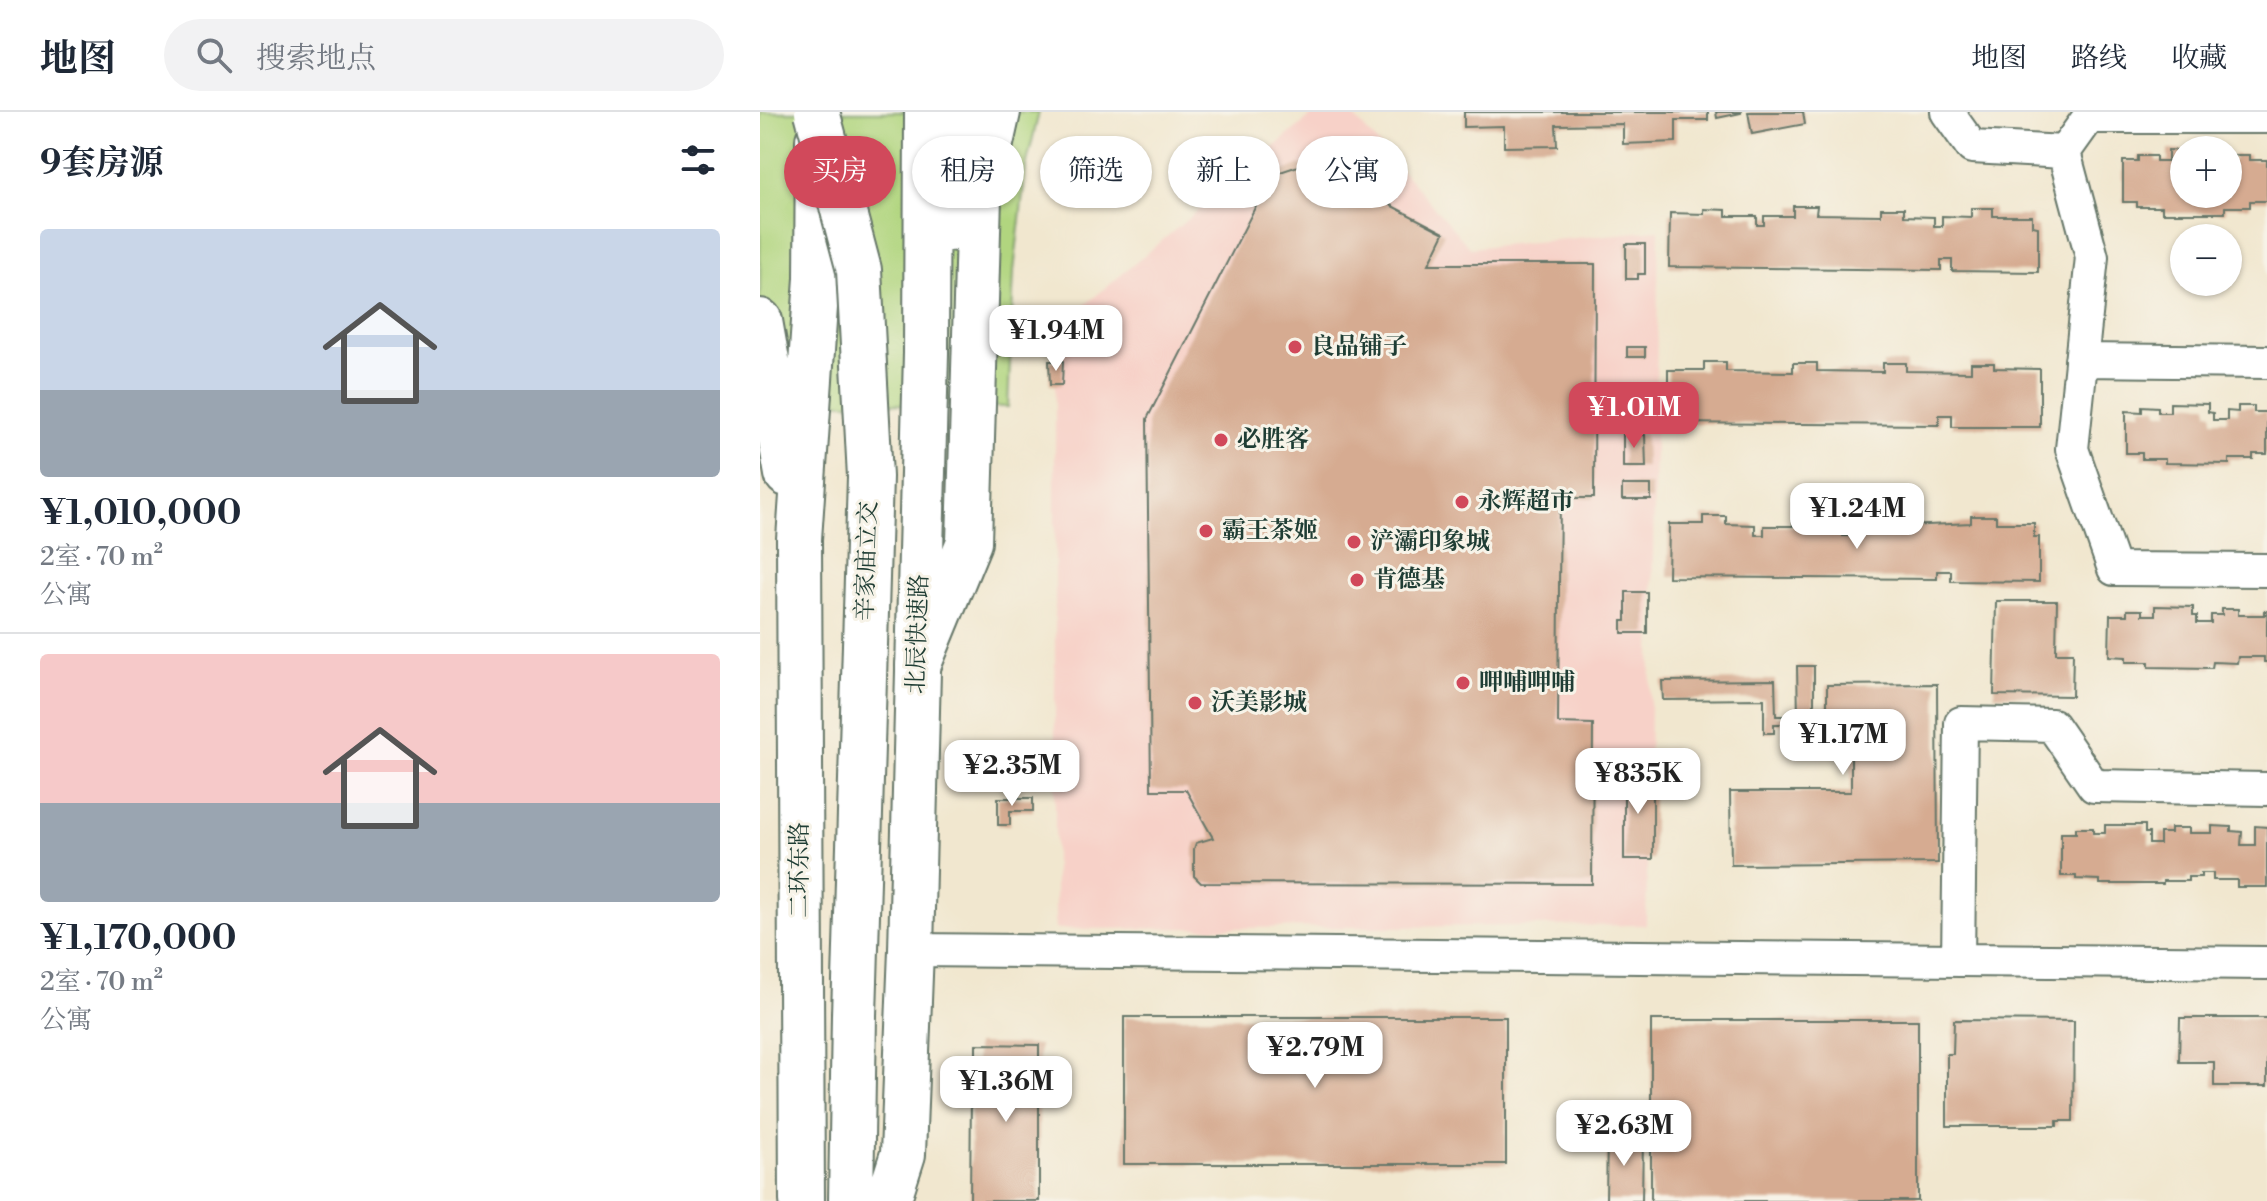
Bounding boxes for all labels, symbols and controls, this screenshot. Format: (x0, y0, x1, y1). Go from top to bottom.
search box (164, 19, 724, 91)
icon: search (192, 33, 236, 77)
text: 地图 (40, 36, 116, 83)
text: 搜索地点 (256, 40, 376, 78)
text: 地图 (1971, 41, 2027, 76)
text: 路线 (2071, 41, 2127, 76)
text: 收藏 (2171, 41, 2227, 76)
chip: 买房 (784, 136, 896, 208)
chip: 租房 (912, 136, 1024, 208)
chip: 筛选 (1040, 136, 1152, 208)
chip: 新上 (1168, 136, 1280, 208)
chip: 公寓 (1296, 136, 1408, 208)
map controls (2170, 136, 2242, 296)
button: + (2170, 136, 2242, 208)
icon: filters (676, 138, 720, 182)
text: 9套房源 (40, 143, 163, 185)
button: − (2170, 224, 2242, 296)
icon: home (308, 281, 452, 425)
pin: ¥1.94M (991, 305, 1121, 373)
text: ¥1.94M (1007, 315, 1105, 347)
place label: 良品铺子 (1311, 332, 1407, 362)
marker: 良品铺子 (1286, 338, 1304, 356)
pin: ¥1.01M (1569, 382, 1699, 450)
text: ¥1.01M (1587, 392, 1681, 424)
place label: 必胜客 (1237, 425, 1309, 455)
marker: 必胜客 (1212, 431, 1230, 449)
pin: ¥1.24M (1792, 483, 1922, 551)
place label: 永辉超市 (1478, 487, 1574, 517)
text: ¥1,010,000 (40, 493, 241, 535)
marker: 永辉超市 (1453, 493, 1471, 511)
text: ¥1.24M (1808, 493, 1906, 525)
street label: 辛家庙立交 (850, 501, 884, 621)
place label: 霸王茶姬 (1222, 516, 1318, 546)
marker: 霸王茶姬 (1197, 522, 1215, 540)
place label: 浐灞印象城 (1370, 527, 1490, 557)
marker: 浐灞印象城 (1345, 533, 1363, 551)
text: 2室 · 70 m² (40, 541, 163, 573)
place label: 肯德基 (1373, 565, 1445, 595)
marker: 肯德基 (1348, 571, 1366, 589)
street label: 北辰快速路 (901, 574, 935, 694)
text: 公寓 (40, 579, 92, 611)
place label: 呷哺呷哺 (1479, 668, 1575, 698)
marker: 呷哺呷哺 (1454, 674, 1472, 692)
place label: 沃美影城 (1211, 688, 1307, 718)
marker: 沃美影城 (1186, 694, 1204, 712)
icon: home (308, 706, 452, 850)
pin: ¥1.17M (1778, 709, 1908, 777)
text: ¥1.17M (1798, 719, 1888, 751)
pin: ¥2.35M (947, 740, 1077, 808)
pin: ¥835K (1582, 748, 1694, 816)
text: ¥2.35M (962, 750, 1062, 782)
text: ¥835K (1593, 758, 1683, 790)
street label: 二环东路 (785, 822, 815, 918)
text: ¥1,170,000 (40, 918, 236, 960)
text: 2室 · 70 m² (40, 966, 163, 998)
text: 公寓 (40, 1004, 92, 1036)
pin: ¥2.79M (1250, 1022, 1380, 1090)
text: ¥2.79M (1266, 1032, 1364, 1064)
pin: ¥1.36M (941, 1056, 1071, 1124)
text: ¥1.36M (958, 1066, 1054, 1098)
pin: ¥2.63M (1559, 1100, 1689, 1168)
text: ¥2.63M (1574, 1110, 1674, 1142)

